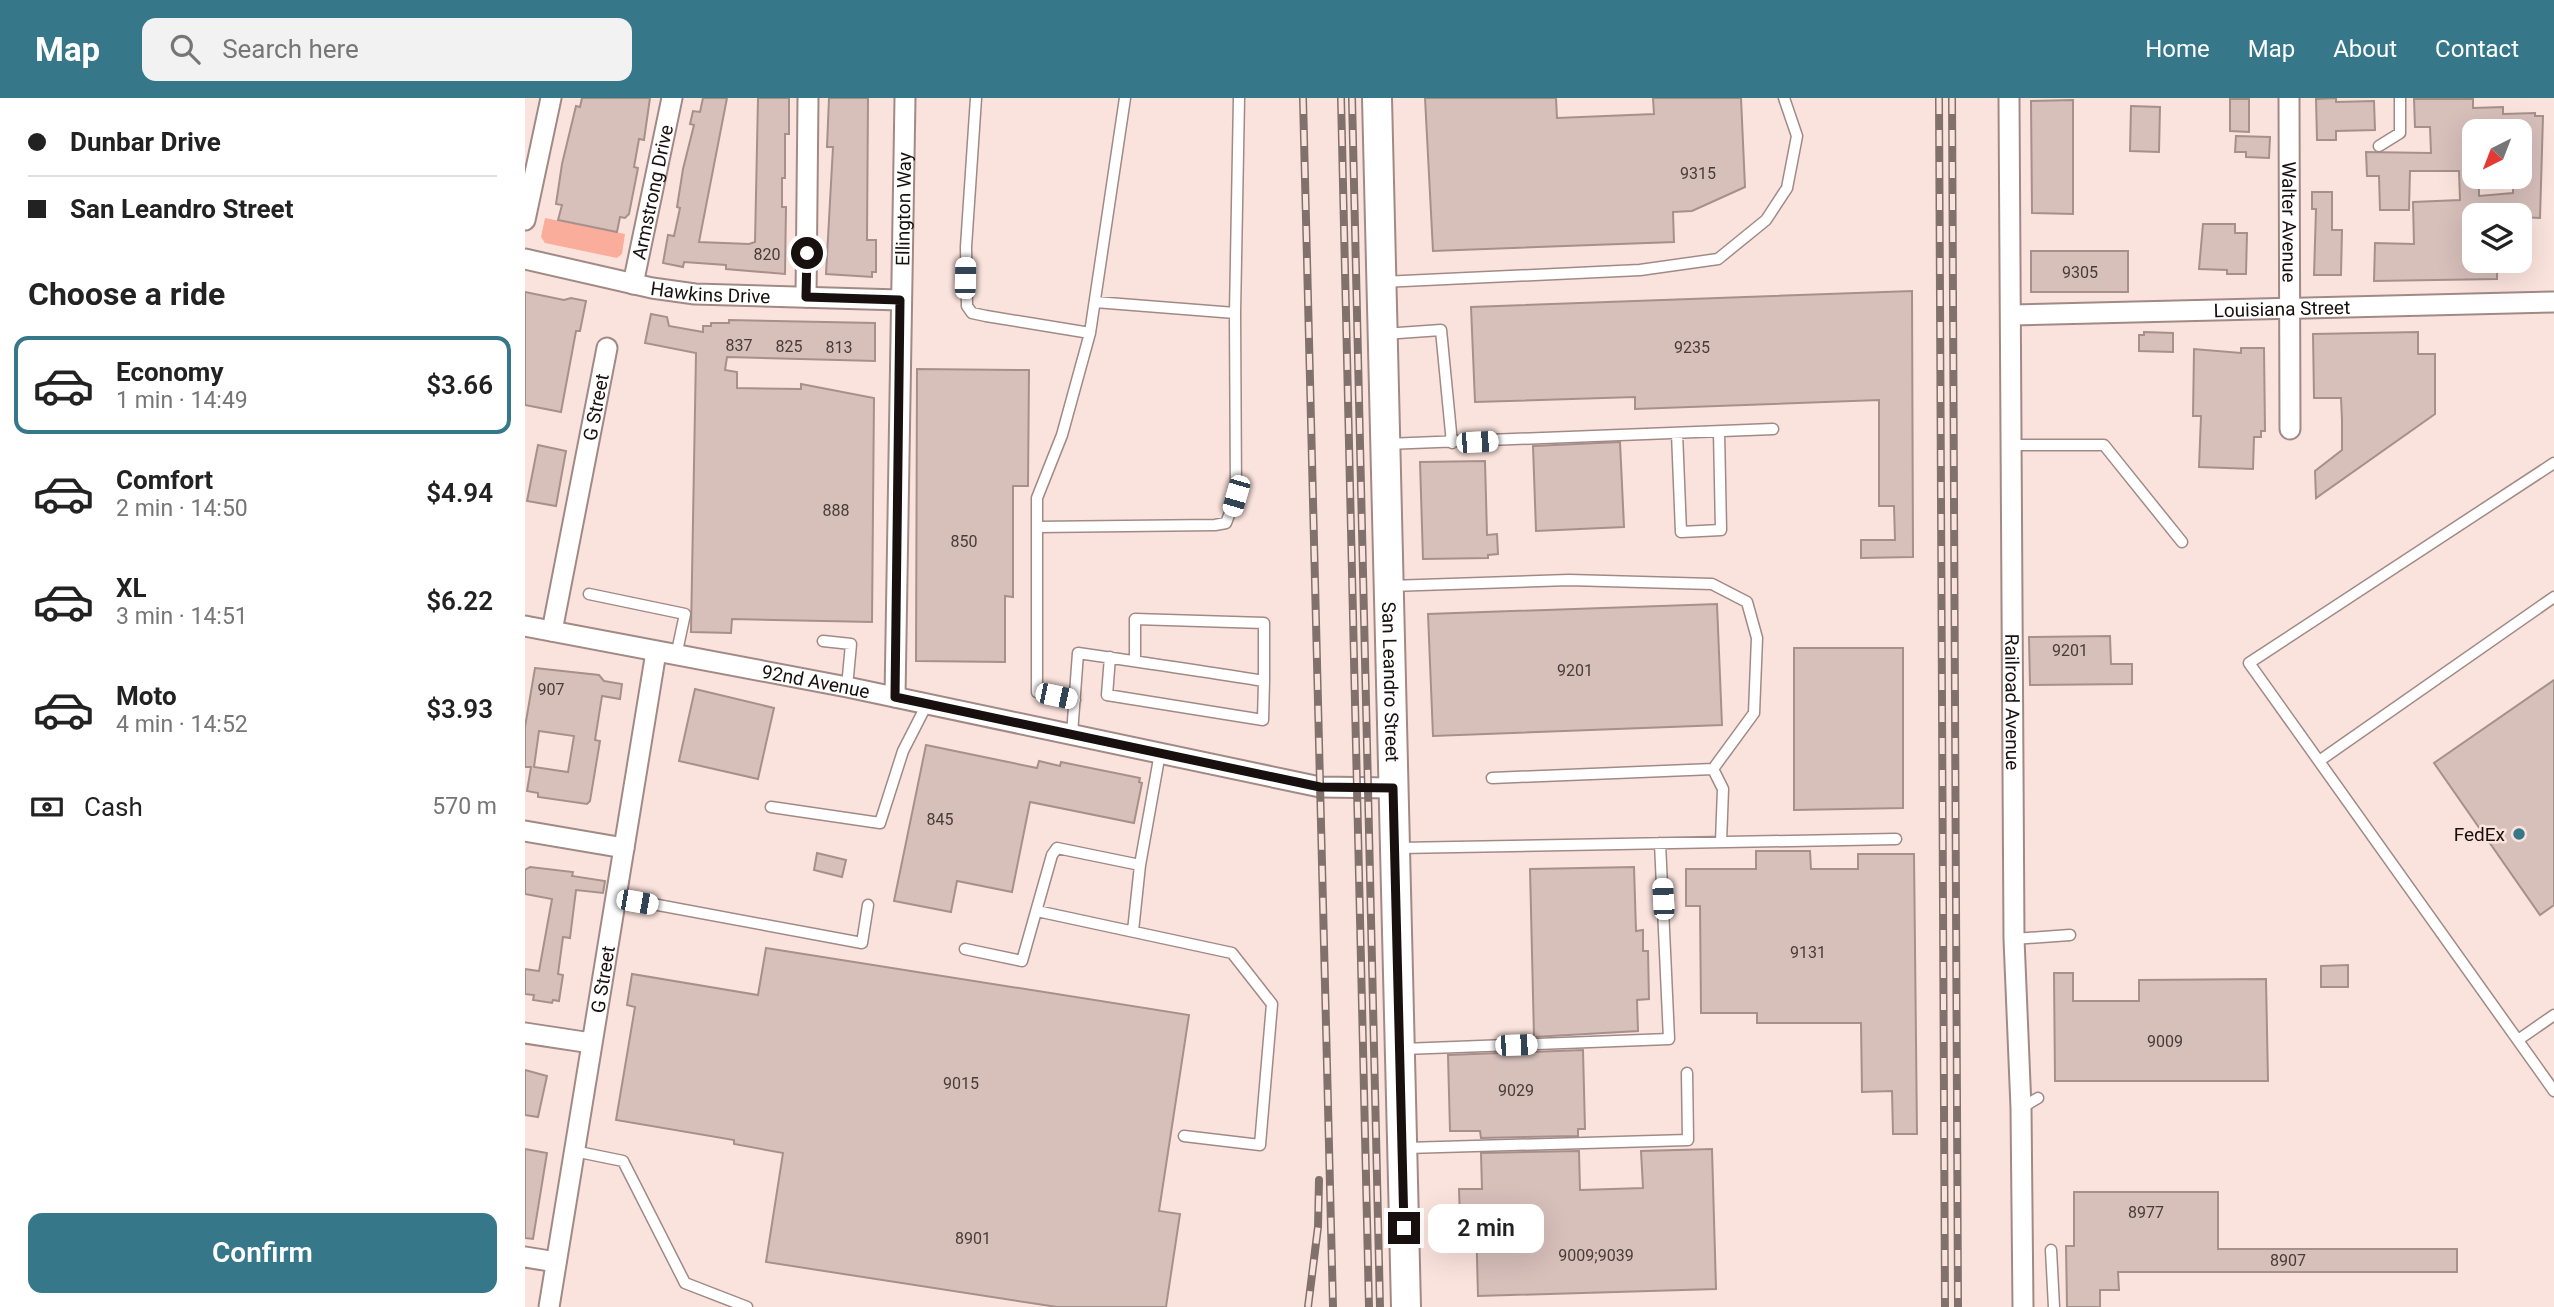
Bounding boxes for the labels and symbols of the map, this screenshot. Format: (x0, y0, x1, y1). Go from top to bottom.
north arrow (2462, 119, 2532, 189)
street label: Armstrong Drive (627, 122, 678, 262)
street label: Ellington Way (891, 152, 916, 266)
street label: Walter Avenue (2278, 161, 2301, 283)
house number: 9315 (1680, 164, 1716, 183)
route start (791, 237, 823, 269)
house number: 820 (754, 245, 780, 264)
car (955, 257, 976, 299)
house number: 9305 (2062, 263, 2098, 282)
street label: Hawkins Drive (649, 276, 771, 308)
street label: Louisiana Street (2213, 295, 2351, 322)
house number: 837 (726, 336, 752, 355)
house number: 825 (776, 337, 802, 356)
house number: 813 (826, 338, 852, 357)
house number: 9235 (1674, 338, 1710, 357)
street label: G Street (578, 372, 613, 443)
car (1456, 430, 1499, 454)
car (1221, 473, 1252, 519)
house number: 888 (823, 501, 849, 520)
house number: 850 (951, 532, 977, 551)
street label: San Leandro Street (1378, 601, 1404, 762)
street label: Railroad Avenue (2001, 634, 2024, 770)
house number: 9201 (2052, 641, 2088, 660)
street label: 92nd Avenue (760, 660, 872, 703)
house number: 9201 (1557, 661, 1593, 680)
house number: 907 (538, 680, 564, 699)
car (1034, 681, 1079, 711)
house number: 845 (927, 810, 953, 829)
place label: FedEx (2454, 823, 2506, 846)
marker: FedEx (2511, 826, 2527, 842)
car (1652, 877, 1675, 921)
car (615, 888, 660, 916)
house number: 9131 (1790, 943, 1826, 962)
street label: G Street (586, 944, 619, 1015)
house number: 9009 (2147, 1032, 2183, 1051)
car (1495, 1034, 1538, 1056)
house number: 9015 (943, 1074, 979, 1093)
house number: 9029 (1498, 1081, 1534, 1100)
house number: 8977 (2128, 1203, 2164, 1222)
callout: 2 min (1428, 1204, 1544, 1252)
route end (1388, 1212, 1420, 1244)
house number: 8901 (955, 1229, 991, 1248)
house number: 9009;9039 (1558, 1246, 1634, 1265)
house number: 8907 (2270, 1251, 2306, 1270)

